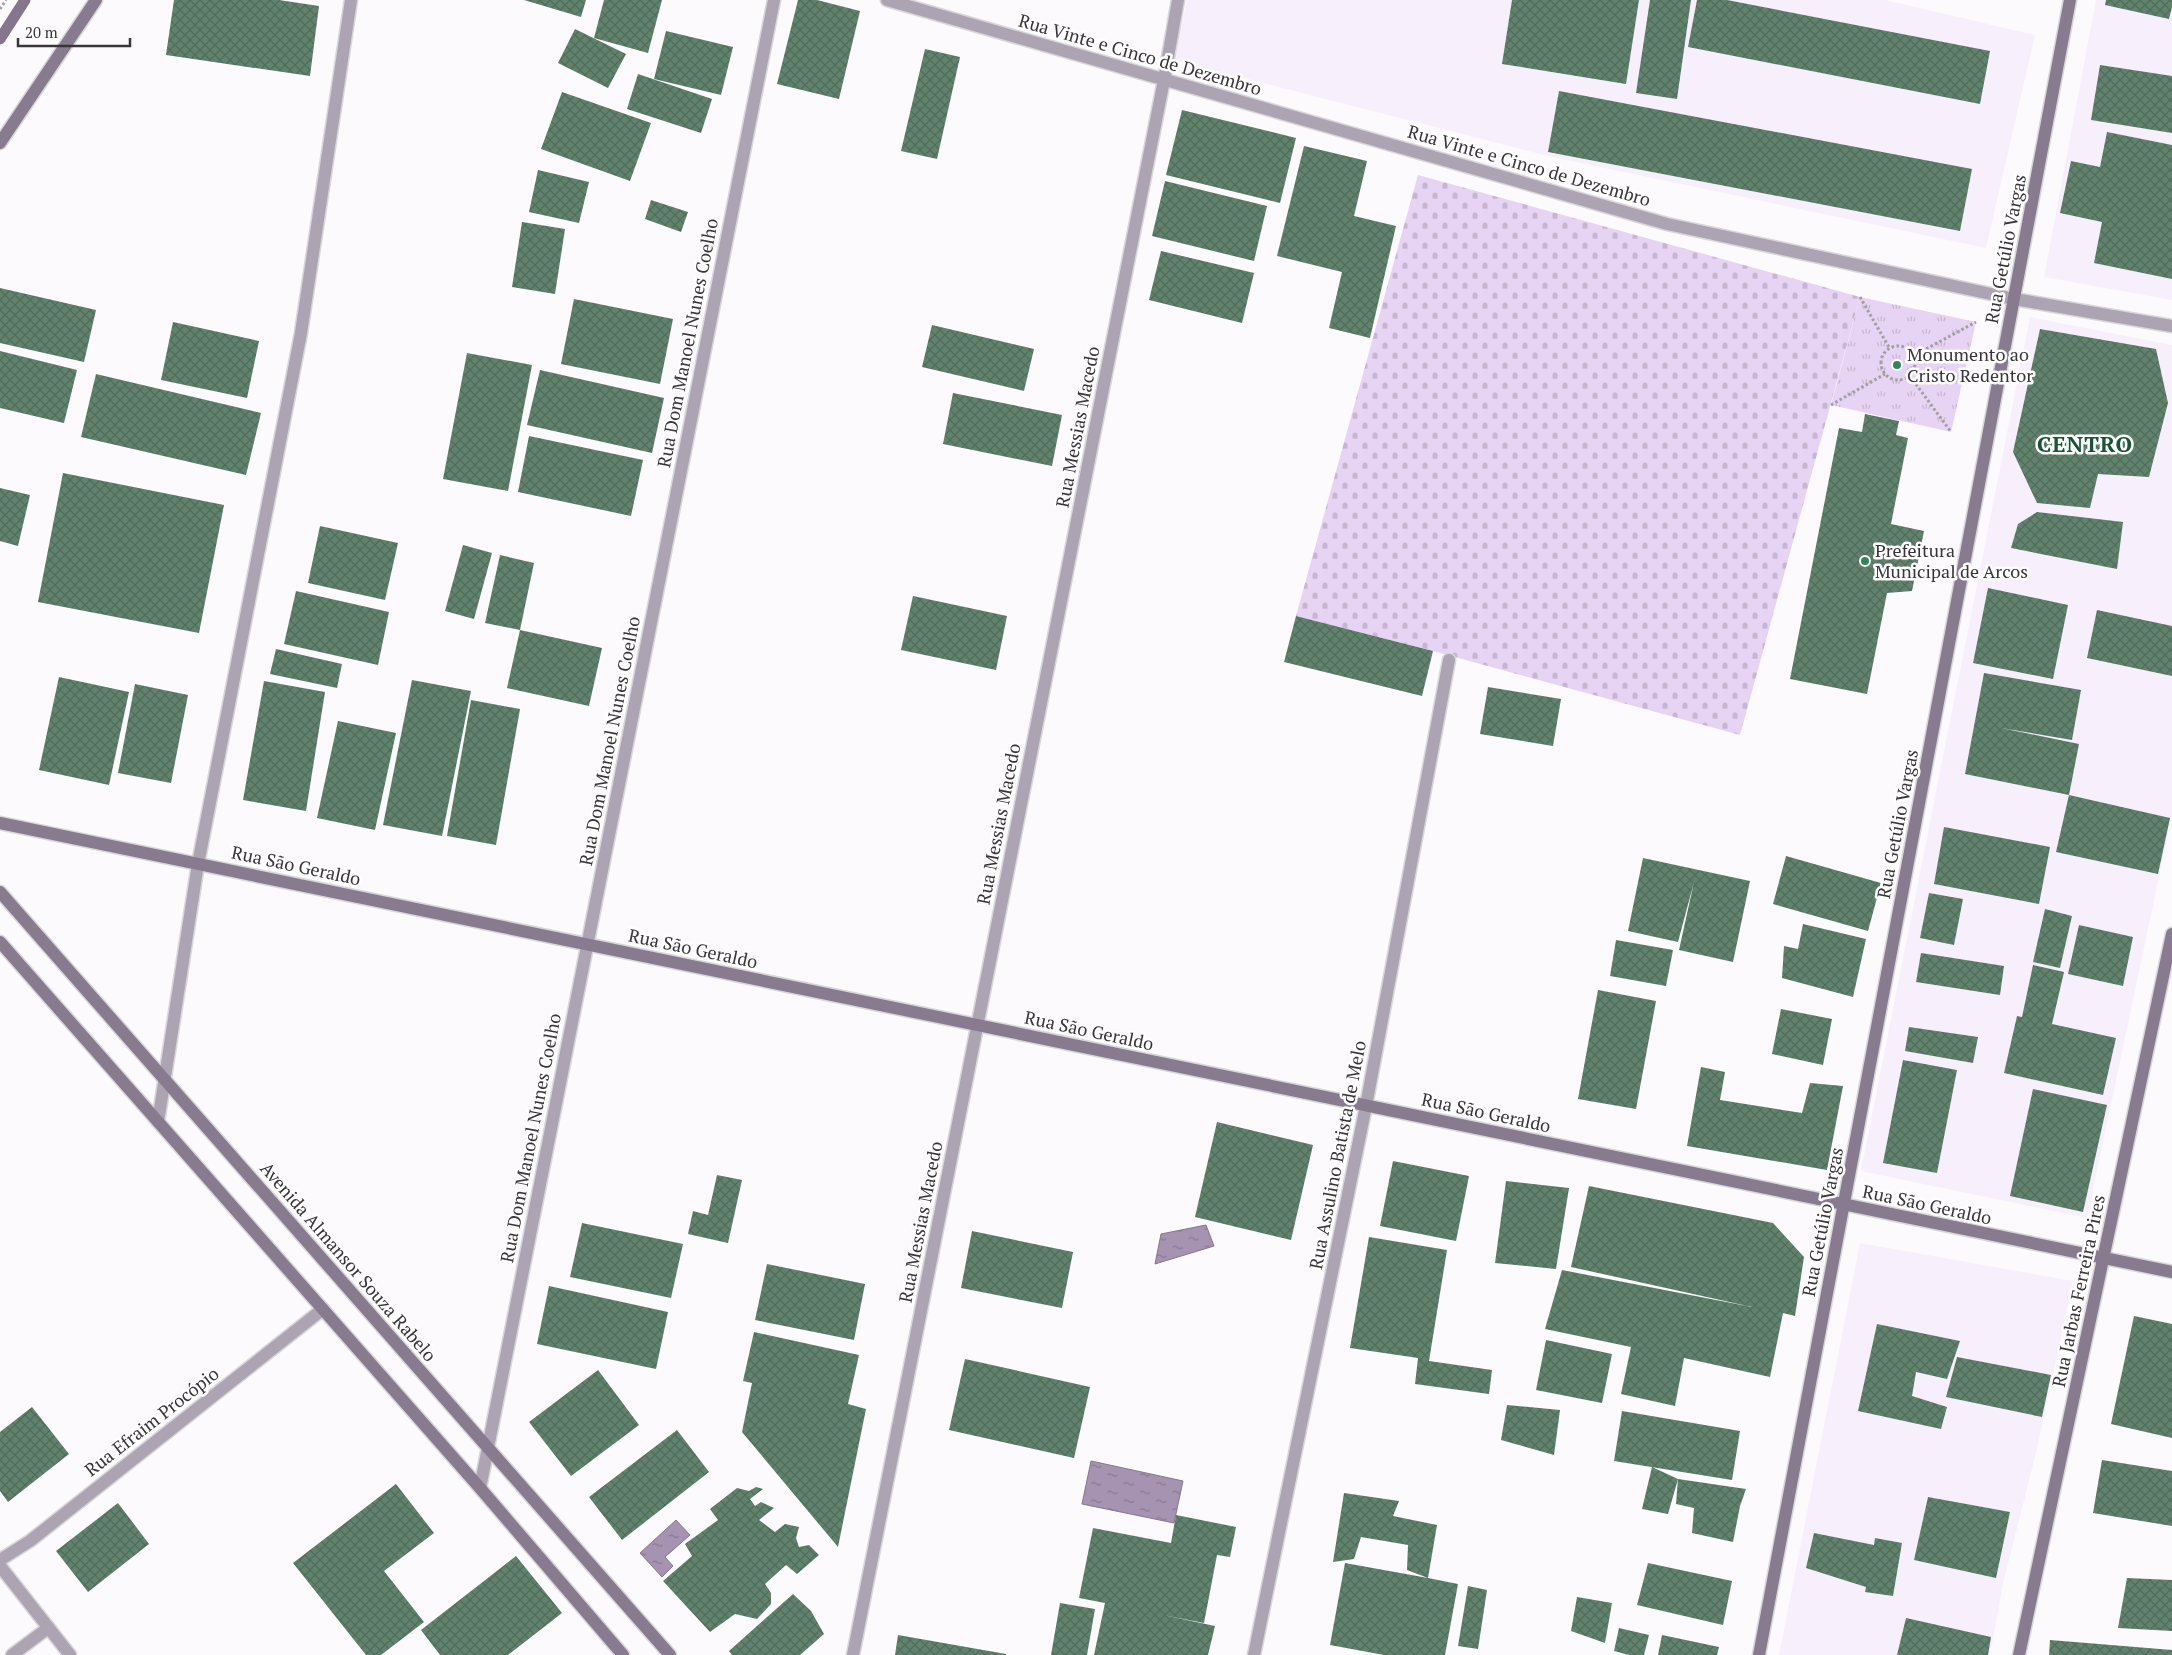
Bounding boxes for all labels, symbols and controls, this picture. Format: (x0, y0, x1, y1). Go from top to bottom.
street label: Rua Vinte e Cinco de Dezembro (1016, 8, 1265, 100)
scale bar (18, 15, 130, 47)
text: 20 m (25, 22, 58, 42)
street label: Rua Vinte e Cinco de Dezembro (1405, 119, 1654, 211)
street label: Rua Getúlio Vargas (1979, 172, 2031, 325)
street label: Rua Dom Manoel Nunes Coelho (651, 216, 723, 470)
place label: Monumento ao Cristo Redentor (1907, 342, 2033, 387)
street label: Rua Messias Macedo (1050, 344, 1104, 510)
marker: Monumento ao Cristo Redentor (1891, 359, 1903, 371)
district label: CENTRO (2037, 429, 2133, 458)
place label: Prefeitura Municipal de Arcos (1875, 538, 2028, 583)
marker: Prefeitura Municipal de Arcos (1859, 555, 1871, 567)
street label: Rua Dom Manoel Nunes Coelho (573, 614, 645, 868)
street label: Rua Messias Macedo (971, 741, 1025, 907)
street label: Rua Getúlio Vargas (1871, 747, 1923, 900)
street label: Rua São Geraldo (230, 840, 363, 890)
street label: Rua São Geraldo (627, 923, 760, 973)
street label: Rua São Geraldo (1023, 1005, 1156, 1055)
street label: Rua Dom Manoel Nunes Coelho (494, 1011, 566, 1265)
street label: Rua Assulino Batista de Melo (1303, 1038, 1371, 1271)
street label: Rua São Geraldo (1420, 1087, 1553, 1137)
street label: Rua Messias Macedo (893, 1139, 947, 1305)
street label: Rua Getúlio Vargas (1796, 1145, 1848, 1298)
street label: Avenida Almansor Souza Rabelo (255, 1156, 442, 1366)
street label: Rua São Geraldo (1861, 1179, 1994, 1229)
street label: Rua Jarbas Ferreira Pires (2046, 1192, 2110, 1389)
street label: Rua Efraim Procópio (79, 1361, 224, 1481)

